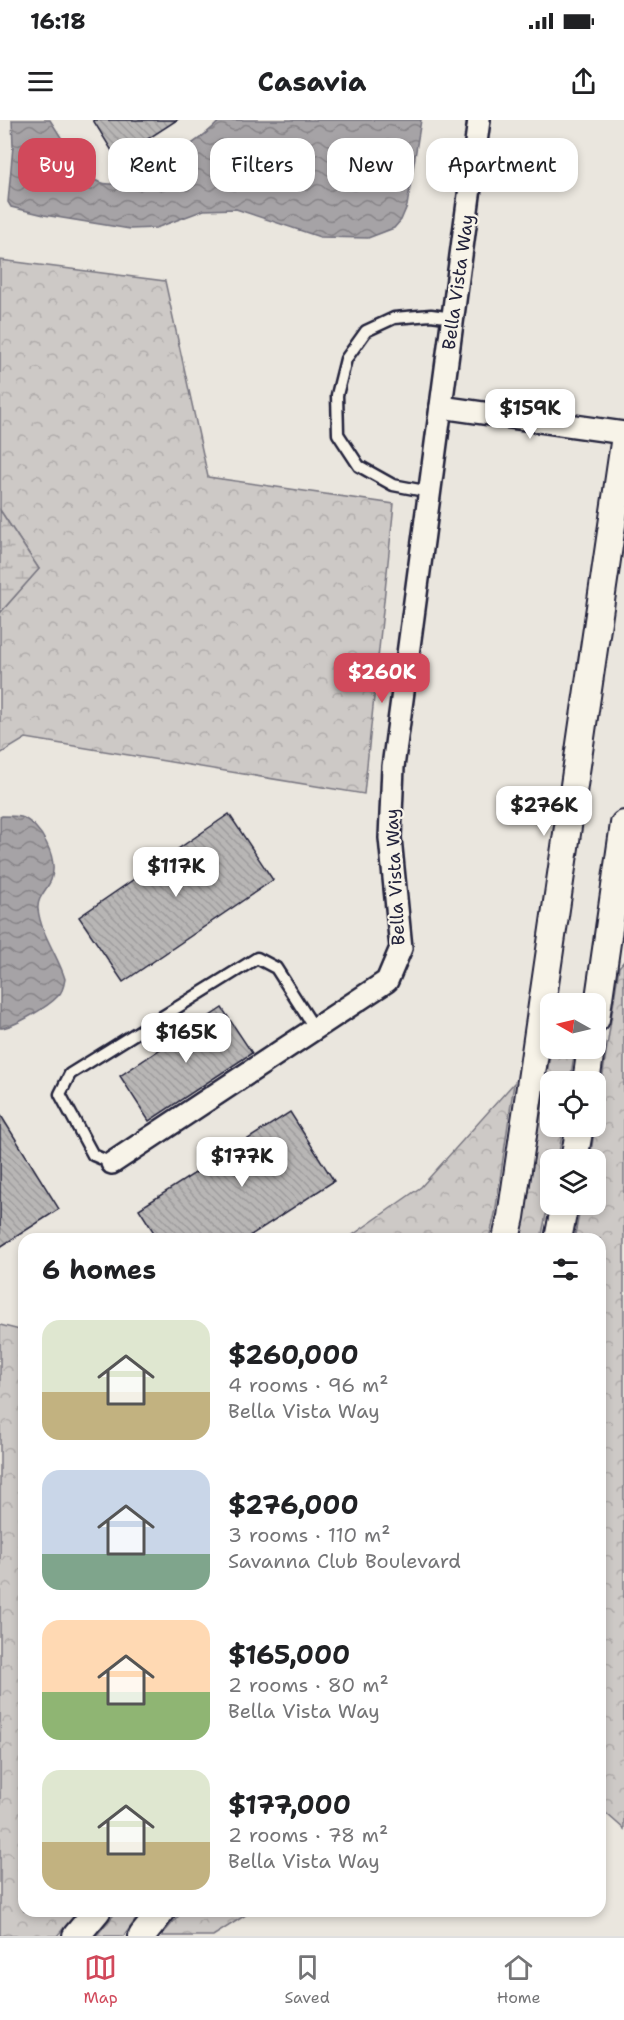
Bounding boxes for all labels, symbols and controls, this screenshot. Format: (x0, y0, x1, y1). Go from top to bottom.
text: 16:18 (30, 7, 86, 36)
text: Casavia (257, 63, 367, 100)
icon: menu (24, 65, 57, 98)
icon: share (567, 65, 600, 98)
chip: Buy (18, 138, 96, 192)
chip: Rent (108, 138, 198, 192)
chip: Filters (210, 138, 315, 192)
chip: New (327, 138, 414, 192)
chip: Apartment (426, 138, 578, 192)
street label: Bella Vista Way (437, 213, 479, 351)
pin: $159K (488, 389, 572, 440)
text: $159K (499, 395, 561, 421)
pin: $260K (340, 653, 424, 704)
text: $260K (348, 659, 416, 685)
pin: $276K (502, 786, 586, 837)
text: $276K (510, 792, 578, 818)
street label: Bella Vista Way (379, 808, 411, 946)
pin: $117K (134, 847, 218, 898)
text: $117K (147, 853, 205, 879)
north arrow (540, 993, 606, 1059)
map controls (540, 993, 606, 1215)
pin: $165K (144, 1013, 228, 1064)
text: $165K (155, 1019, 217, 1045)
button: locate (540, 1071, 606, 1137)
pin: $177K (200, 1137, 284, 1188)
text: $177K (211, 1143, 274, 1169)
button: layers (540, 1149, 606, 1215)
text: 6 homes (42, 1252, 156, 1287)
icon: filters (549, 1253, 582, 1286)
text: $260,000 (228, 1337, 359, 1372)
icon: home (90, 1344, 162, 1416)
text: 4 rooms · 96 m² (228, 1372, 389, 1398)
text: Bella Vista Way (228, 1398, 380, 1424)
text: $276,000 (228, 1487, 359, 1522)
icon: home (90, 1494, 162, 1566)
text: 3 rooms · 110 m² (228, 1522, 391, 1548)
text: Savanna Club Boulevard (228, 1548, 461, 1574)
text: $165,000 (228, 1637, 350, 1672)
icon: home (90, 1644, 162, 1716)
text: 2 rooms · 80 m² (228, 1672, 389, 1698)
text: Bella Vista Way (228, 1698, 380, 1724)
text: $177,000 (228, 1787, 351, 1822)
icon: home (90, 1794, 162, 1866)
text: 2 rooms · 78 m² (228, 1822, 388, 1848)
text: Bella Vista Way (228, 1848, 380, 1874)
tab: Map (83, 1951, 118, 2008)
tab: Saved (284, 1951, 330, 2008)
tab: Home (497, 1951, 541, 2008)

